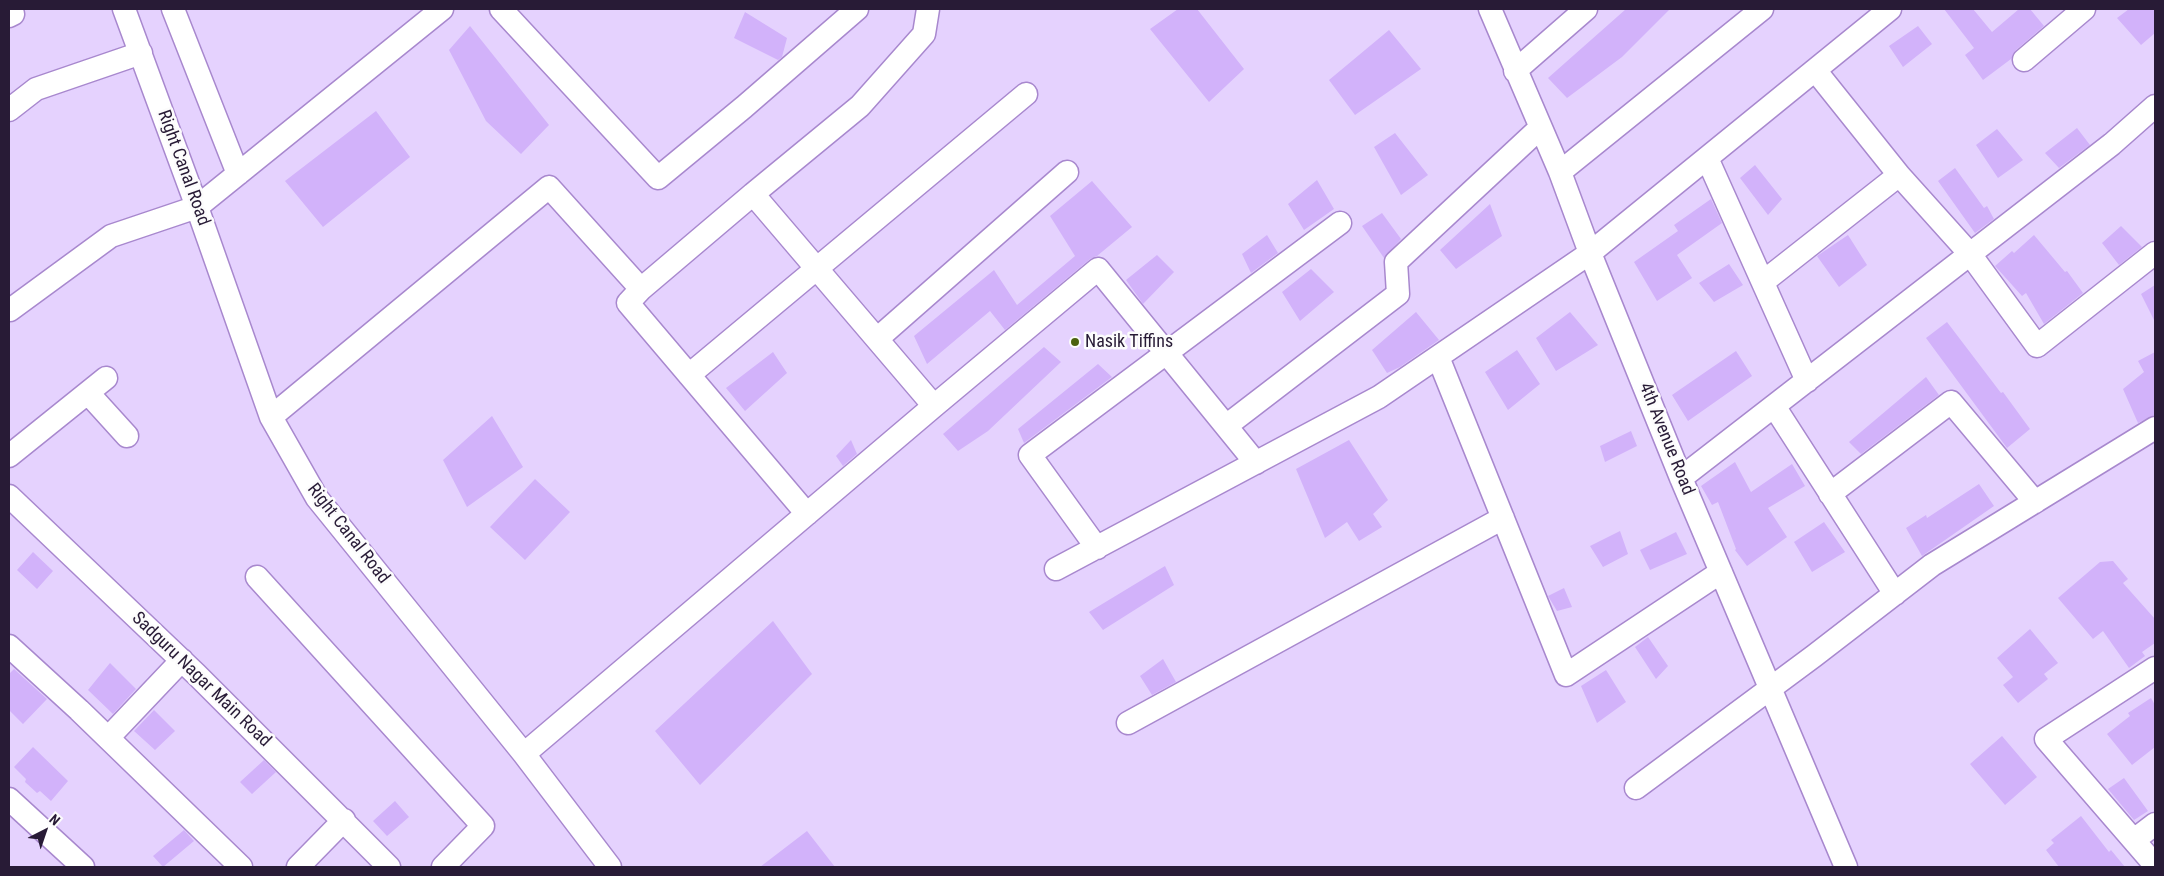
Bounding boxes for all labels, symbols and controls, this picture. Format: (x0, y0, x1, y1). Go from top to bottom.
street label: Right Canal Road (152, 107, 214, 229)
place label: Nasik Tiffins (1085, 331, 1173, 353)
marker: Nasik Tiffins (1069, 336, 1081, 348)
street label: 4th Avenue Road (1634, 380, 1698, 498)
street label: Right Canal Road (302, 480, 394, 588)
street label: Sadguru Nagar Main Road (127, 608, 275, 752)
north arrow (20, 806, 70, 856)
text: N (46, 811, 63, 829)

